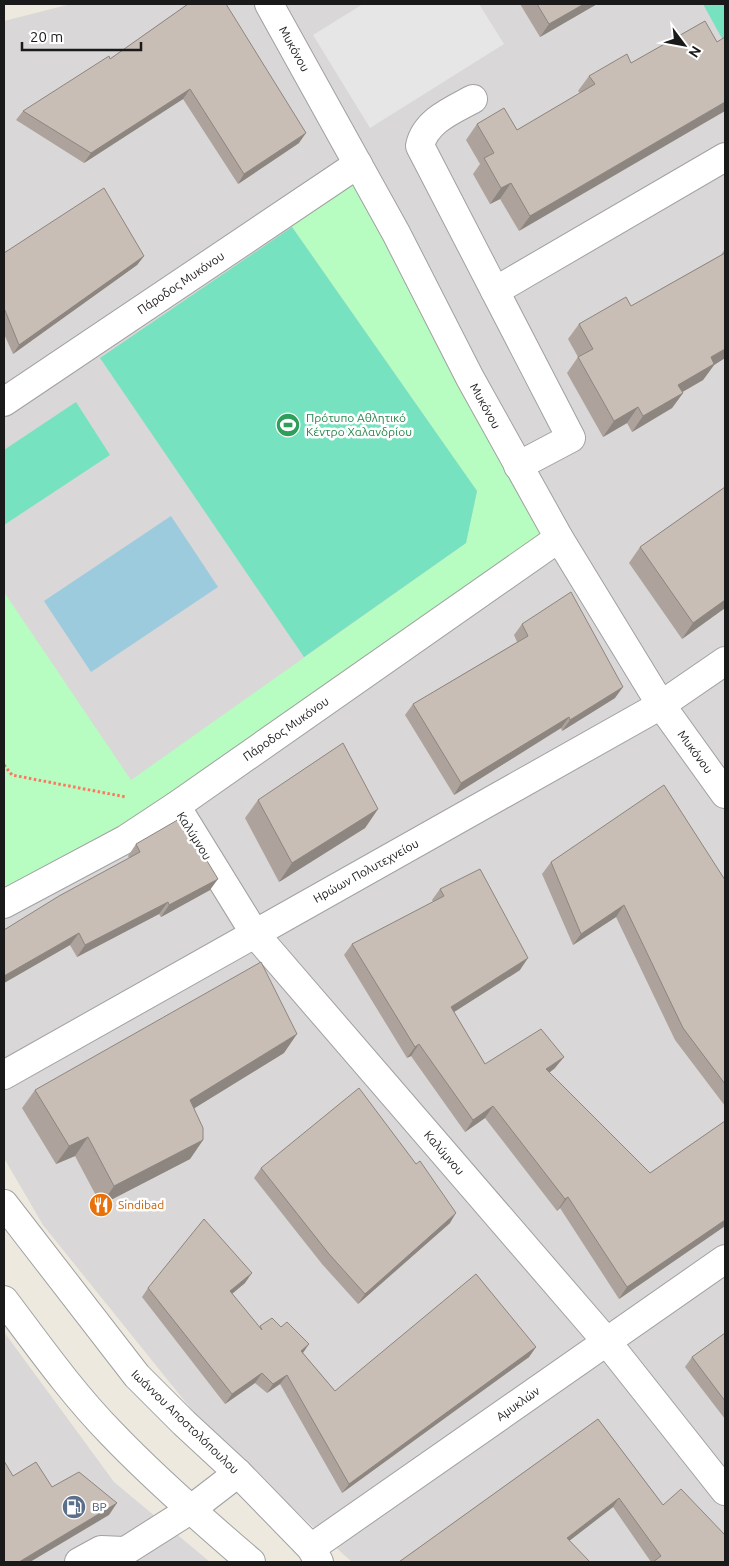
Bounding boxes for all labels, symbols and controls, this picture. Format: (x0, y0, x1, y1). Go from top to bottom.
scale bar (22, 20, 141, 52)
north arrow (659, 20, 709, 70)
street label: Μυκόνου (277, 24, 312, 74)
text: 20 m (30, 28, 63, 45)
text: N (685, 43, 705, 61)
street label: Πάροδος Μυκόνου (135, 249, 227, 317)
street label: Μυκόνου (468, 381, 503, 431)
place label: Πρότυπο Αθλητικό Κέντρο Χαλανδρίου (306, 411, 412, 438)
sports icon: Πρότυπο Αθλητικό Κέντρο Χαλανδρίου (275, 412, 301, 438)
street label: Πάροδος Μυκόνου (240, 694, 332, 764)
street label: Μυκόνου (675, 728, 715, 776)
street label: Καλύμνου (175, 809, 214, 862)
street label: Ηρώων Πολυτεχνείου (311, 836, 421, 905)
street label: Καλύμνου (422, 1128, 467, 1177)
restaurant icon: Sindibad (88, 1192, 114, 1218)
place label: Sindibad (118, 1198, 164, 1211)
street label: Ιωάννου Αποστολόπουλου (129, 1367, 242, 1476)
street label: Αμυκλών (494, 1384, 542, 1423)
fuel station icon: BP (61, 1494, 87, 1520)
place label: BP (92, 1500, 107, 1513)

